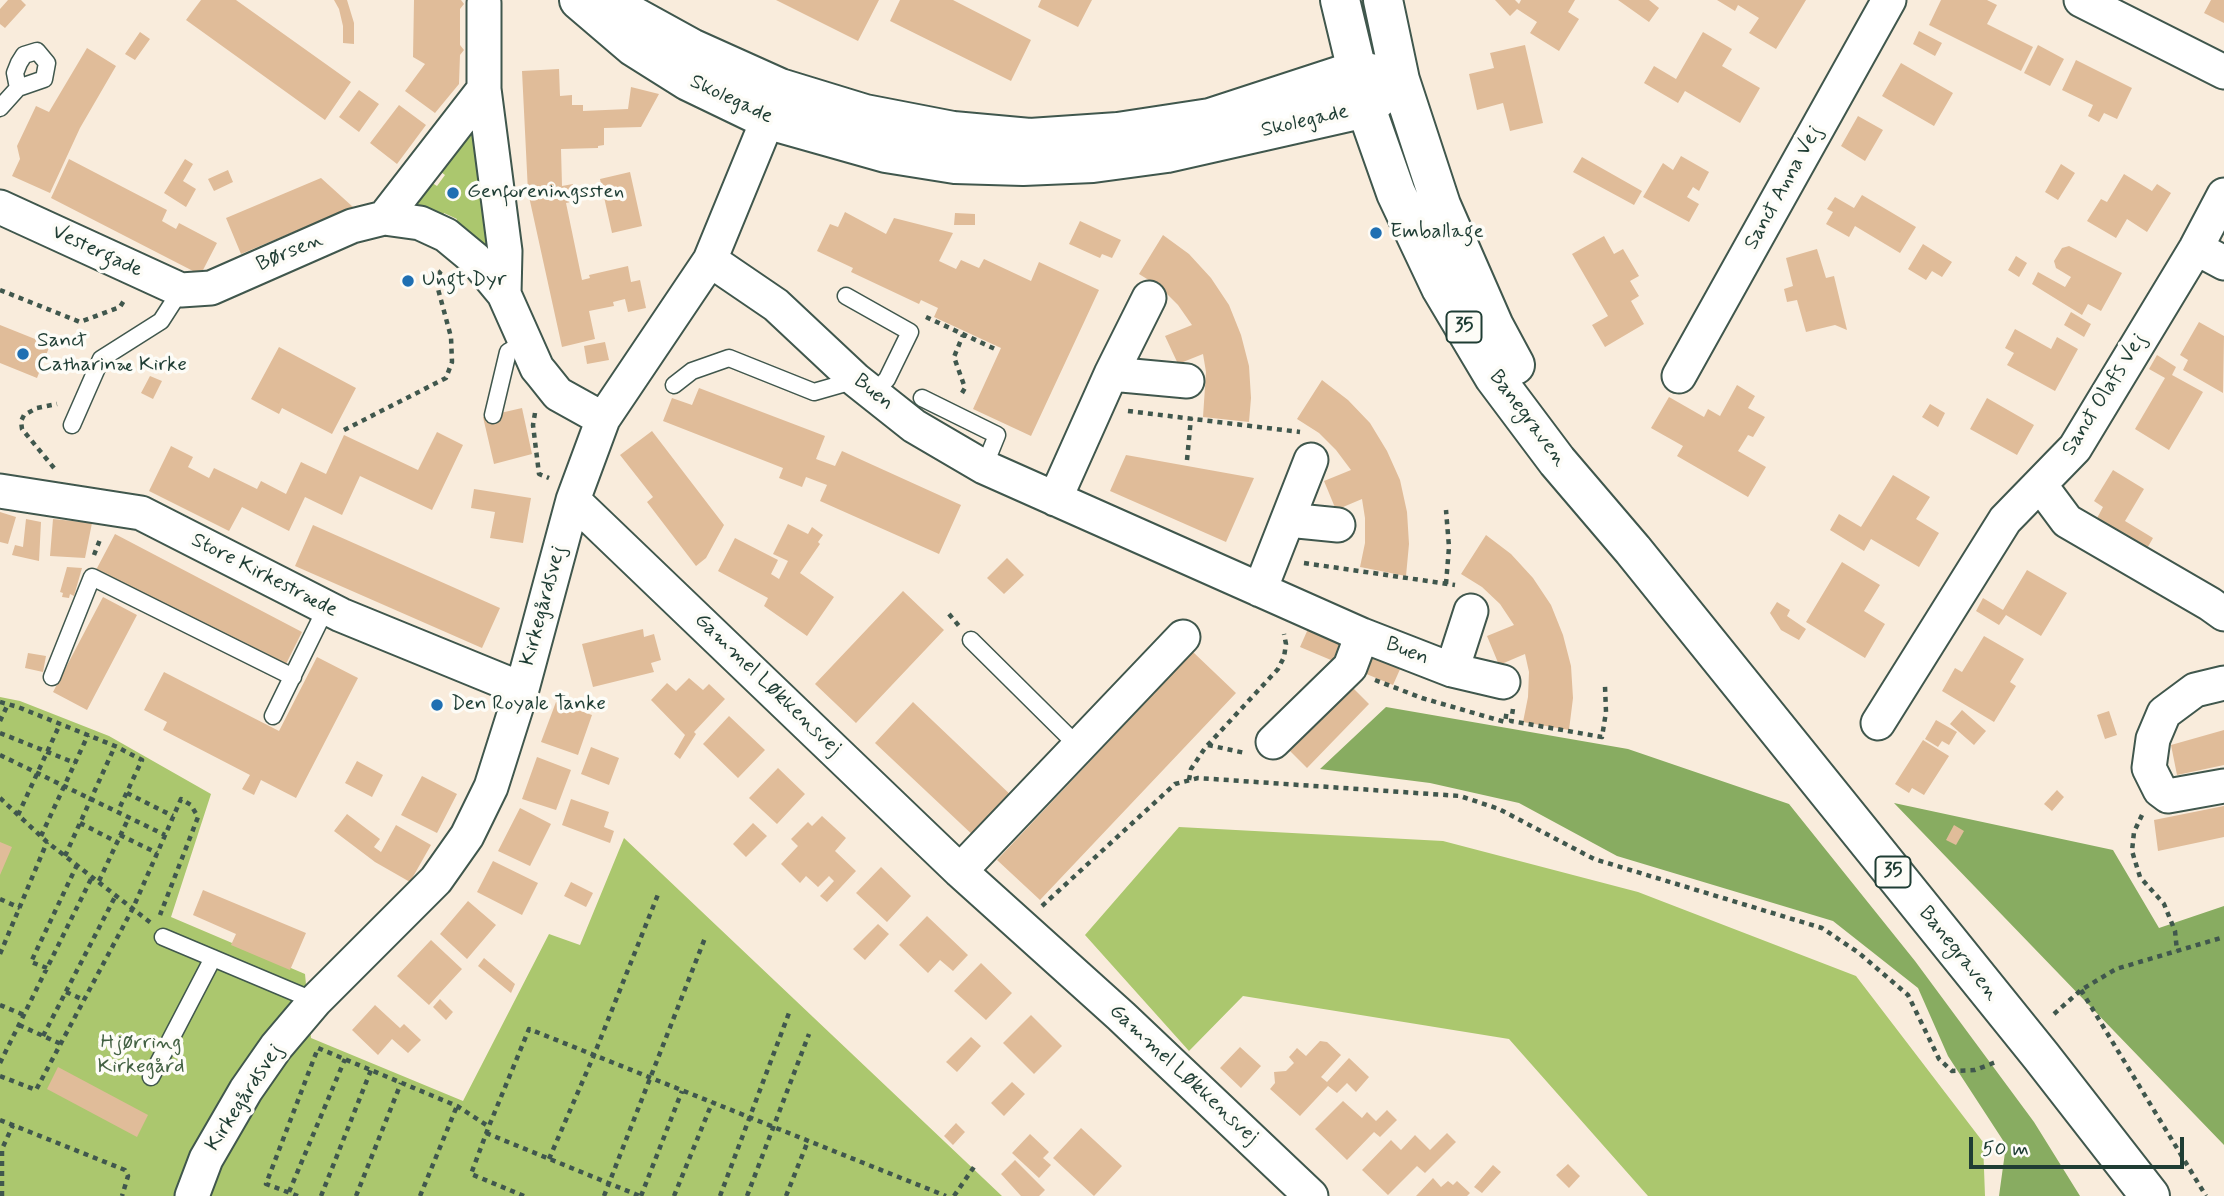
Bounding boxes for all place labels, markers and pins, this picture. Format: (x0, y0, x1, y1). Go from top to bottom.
place label: Genforeningssten (467, 180, 624, 206)
marker: Genforeningssten (445, 185, 461, 201)
place label: Emballage (1390, 220, 1484, 246)
marker: Emballage (1368, 225, 1384, 241)
place label: Ungt Dyr (422, 268, 507, 294)
marker: Ungt Dyr (400, 273, 416, 289)
place label: Sanct Catharinæ Kirke (37, 329, 187, 379)
marker: Sanct Catharinæ Kirke (15, 346, 31, 362)
place label: Den Royale Tanke (451, 692, 606, 718)
marker: Den Royale Tanke (429, 697, 445, 713)

